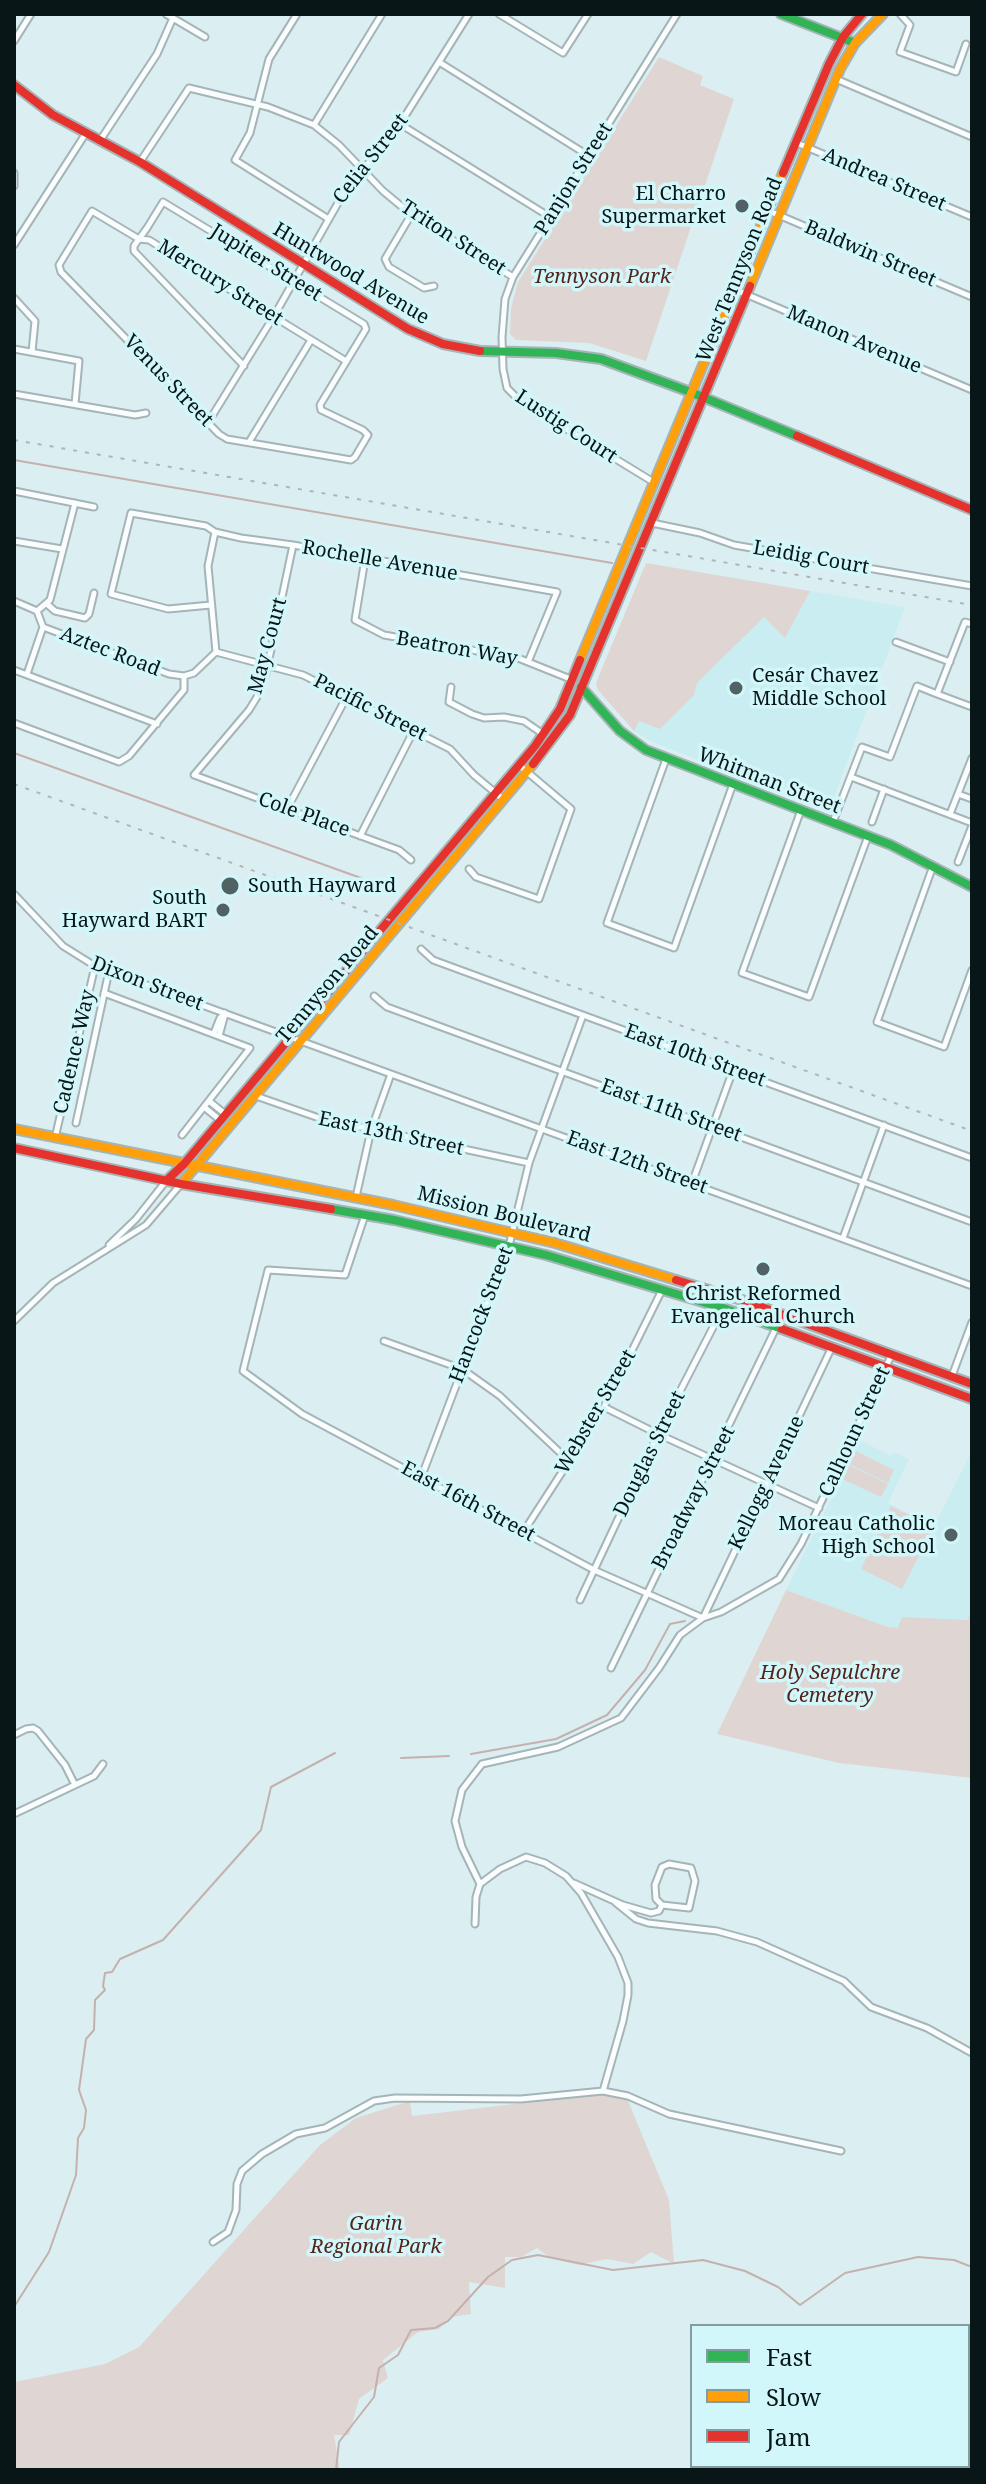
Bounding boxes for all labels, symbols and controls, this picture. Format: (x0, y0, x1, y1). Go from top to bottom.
street label: Celia Street (328, 109, 414, 209)
street label: Panjon Street (530, 119, 618, 239)
street label: Andrea Street (819, 143, 949, 217)
street label: West Tennyson Road (692, 174, 788, 366)
place label: El Charro Supermarket (601, 182, 726, 229)
street label: Triton Street (396, 195, 510, 281)
marker: El Charro Supermarket (733, 197, 751, 215)
street label: Baldwin Street (801, 216, 939, 292)
street label: Huntwood Avenue (269, 218, 433, 330)
street label: Jupiter Street (206, 219, 326, 307)
street label: Mercury Street (153, 235, 287, 331)
park label: Tennyson Park (533, 265, 671, 289)
street label: Manon Avenue (783, 301, 925, 379)
street label: Venus Street (118, 330, 218, 432)
street label: Lustig Court (511, 385, 621, 469)
street label: Rochelle Avenue (300, 535, 460, 587)
street label: Leidig Court (751, 536, 871, 580)
street label: May Court (244, 595, 292, 697)
street label: Aztec Road (57, 622, 163, 682)
street label: Beatron Way (394, 627, 520, 671)
place label: Cesár Chavez Middle School (752, 664, 887, 711)
street label: Pacific Street (309, 669, 431, 747)
marker: Cesár Chavez Middle School (727, 679, 745, 697)
street label: Whitman Street (694, 743, 844, 819)
street label: Cole Place (255, 787, 353, 843)
place label: South Hayward (248, 874, 396, 898)
marker: South Hayward (219, 875, 241, 897)
place label: South Hayward BART (62, 886, 207, 933)
marker: South Hayward BART (214, 901, 232, 919)
street label: Tennyson Road (272, 922, 384, 1048)
street label: Dixon Street (88, 952, 206, 1016)
street label: Cadence Way (49, 987, 101, 1117)
street label: East 10th Street (621, 1019, 769, 1093)
street label: East 11th Street (597, 1074, 745, 1148)
street label: East 13th Street (316, 1107, 466, 1161)
street label: East 12th Street (563, 1126, 711, 1200)
street label: Mission Boulevard (415, 1182, 593, 1248)
street label: Hancock Street (445, 1244, 519, 1386)
marker: Christ Reformed Evangelical Church (754, 1260, 772, 1278)
place label: Christ Reformed Evangelical Church (671, 1282, 855, 1329)
street label: Webster Street (551, 1345, 641, 1479)
street label: Calhoun Street (814, 1363, 896, 1501)
street label: Douglas Street (609, 1387, 691, 1521)
street label: Kellogg Avenue (724, 1412, 810, 1554)
street label: Broadway Street (647, 1422, 741, 1574)
street label: East 16th Street (397, 1457, 539, 1547)
place label: Moreau Catholic High School (778, 1512, 935, 1559)
marker: Moreau Catholic High School (942, 1526, 960, 1544)
park label: Holy Sepulchre Cemetery (760, 1661, 900, 1708)
park label: Garin Regional Park (310, 2212, 442, 2259)
legend (690, 2324, 970, 2468)
text: Fast (766, 2340, 812, 2373)
text: Slow (766, 2380, 821, 2413)
text: Jam (766, 2420, 811, 2453)

